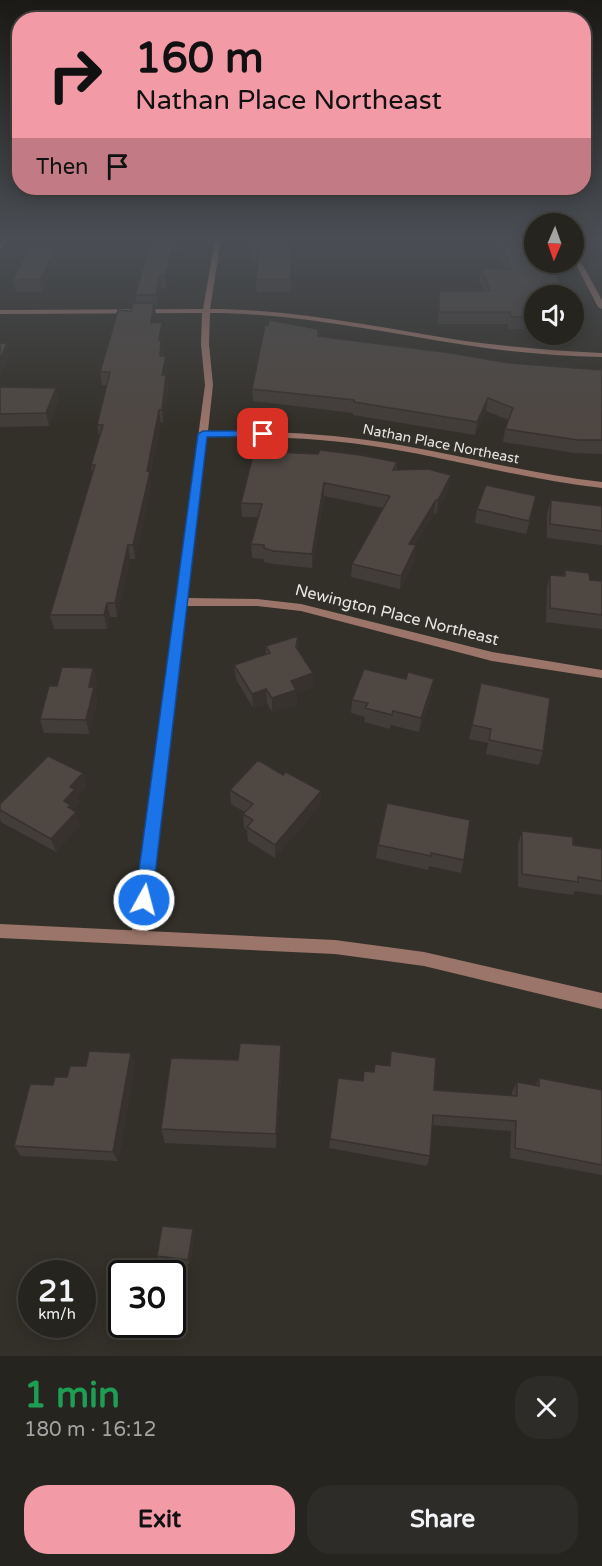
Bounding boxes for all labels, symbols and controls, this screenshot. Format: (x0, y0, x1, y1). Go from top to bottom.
text: 160 m (135, 33, 264, 84)
icon: right (36, 36, 114, 114)
text: Nathan Place Northeast (135, 84, 442, 117)
icon: arrive (101, 150, 134, 183)
text: Then (36, 154, 89, 180)
north arrow (524, 213, 584, 273)
map controls (524, 213, 584, 345)
button: sound (524, 285, 584, 345)
pin (237, 408, 288, 459)
icon: arrive (246, 417, 279, 450)
street label: Nathan Place Northeast (361, 420, 521, 468)
street label: Newington Place Northeast (293, 580, 501, 650)
position arrow (112, 868, 176, 932)
speed limit sign: 30 (108, 1260, 186, 1338)
text: 21 (38, 1273, 76, 1310)
text: km/h (38, 1305, 76, 1323)
text: 1 min (24, 1374, 120, 1417)
button: close (515, 1376, 578, 1439)
text: 180 m · 16:12 (24, 1418, 156, 1442)
button: Exit (24, 1485, 295, 1554)
button: Share (307, 1485, 578, 1554)

